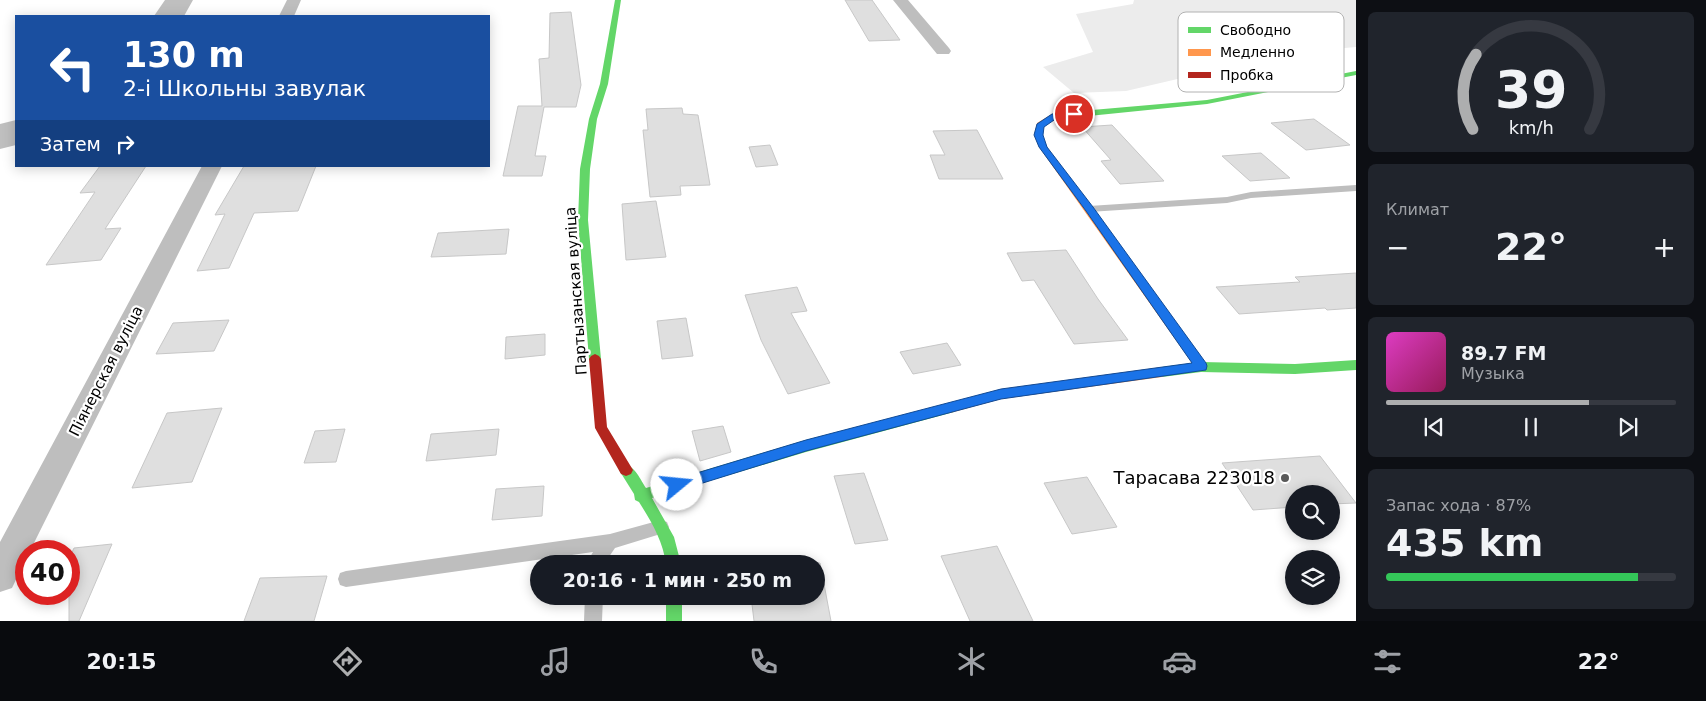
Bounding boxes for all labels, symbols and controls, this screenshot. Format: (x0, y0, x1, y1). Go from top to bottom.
legend (1178, 12, 1344, 92)
text: Свободно (1220, 22, 1291, 38)
icon: left (40, 35, 105, 100)
text: 130 m (123, 35, 245, 75)
text: Медленно (1220, 44, 1295, 60)
text: 39 (1495, 60, 1567, 120)
text: Пробка (1220, 67, 1274, 83)
text: 2-і Школьны завулак (123, 76, 366, 101)
pin (1053, 93, 1095, 135)
icon: arrive (1060, 100, 1088, 128)
text: km/h (1508, 117, 1554, 138)
icon: right (111, 130, 139, 158)
text: Затем (40, 133, 101, 155)
text: Климат (1386, 200, 1449, 219)
street label: Партызанская вуліца (561, 206, 591, 376)
text: 22° (1495, 225, 1567, 269)
text: − (1386, 231, 1409, 264)
text: + (1653, 231, 1676, 264)
street label: Піянерская вуліца (65, 303, 147, 439)
text: 89.7 FM (1461, 342, 1546, 364)
text: Музыка (1461, 364, 1525, 383)
icon: previous (1420, 413, 1448, 441)
icon: pause (1517, 413, 1545, 441)
icon: next (1614, 413, 1642, 441)
position arrow (650, 458, 702, 510)
place label: Тарасава 223018 (1113, 467, 1275, 488)
marker: Тарасава 223018 (1279, 472, 1291, 484)
map controls (1285, 485, 1340, 605)
button: search (1285, 485, 1340, 540)
text: Запас хода · 87% (1386, 496, 1531, 515)
text: 435 km (1386, 521, 1543, 565)
speed limit sign: 40 (15, 540, 80, 605)
button: layers (1285, 550, 1340, 605)
text: 20:16 · 1 мин · 250 m (563, 569, 792, 591)
icon: directions (330, 644, 365, 679)
icon: music (538, 644, 573, 679)
icon: phone (746, 644, 781, 679)
icon: climate (954, 644, 989, 679)
icon: car (1162, 644, 1197, 679)
icon: filters (1370, 644, 1405, 679)
text: 20:15 (87, 649, 157, 674)
text: 22° (1578, 649, 1619, 674)

